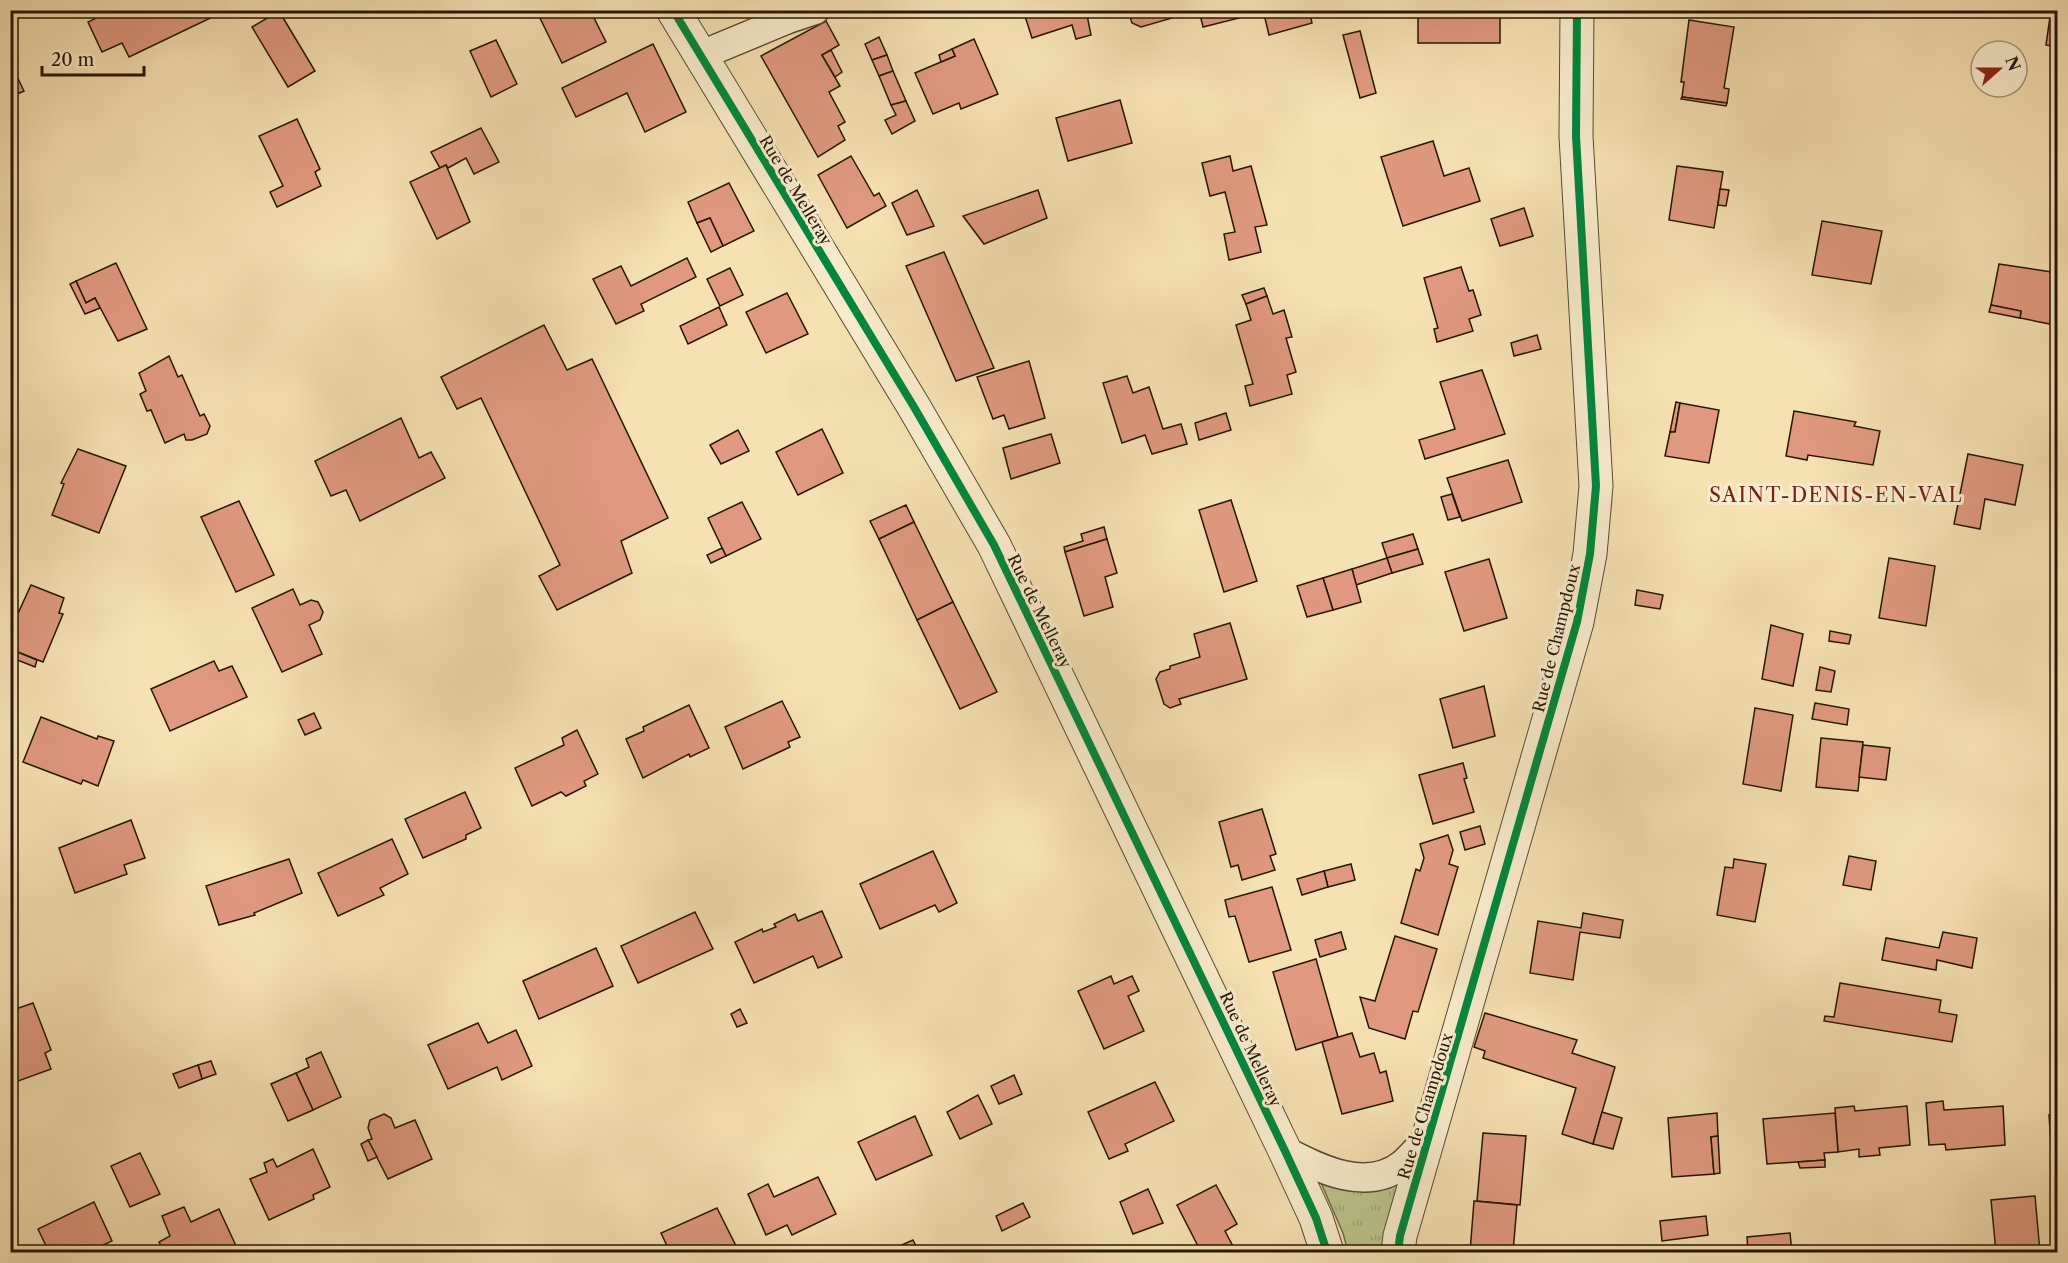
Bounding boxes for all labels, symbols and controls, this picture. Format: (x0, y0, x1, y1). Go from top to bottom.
scale bar (42, 39, 144, 77)
north arrow (1969, 39, 2029, 99)
text: 20 m (51, 49, 95, 71)
text: N (2001, 54, 2025, 74)
street label: Rue de Melleray (755, 131, 837, 249)
district label: SAINT-DENIS-EN-VAL (1709, 483, 1963, 507)
street label: Rue de Melleray (1004, 551, 1077, 672)
street label: Rue de Champdoux (1528, 561, 1584, 714)
street label: Rue de Melleray (1216, 988, 1287, 1111)
street label: Rue de Champdoux (1393, 1030, 1457, 1182)

